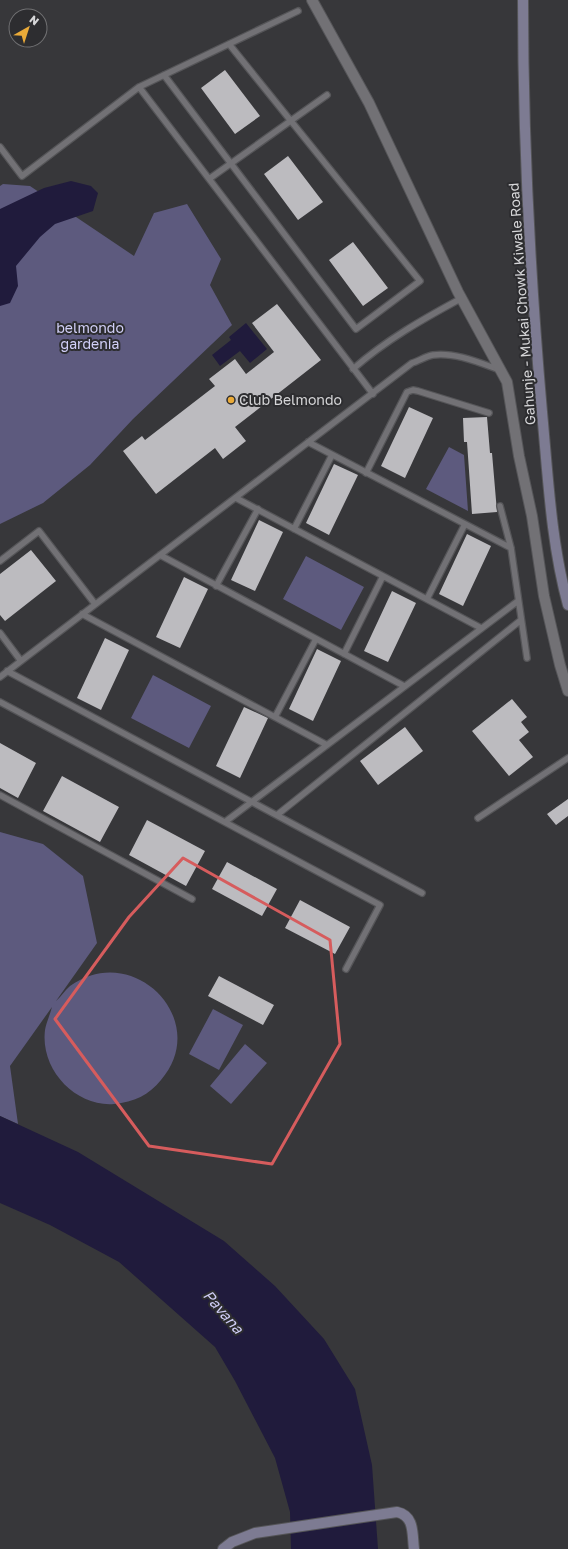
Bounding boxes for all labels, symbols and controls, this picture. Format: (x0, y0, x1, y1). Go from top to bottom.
north arrow (8, 8, 48, 48)
text: N (27, 12, 42, 28)
street label: Gahunje - Mukai Chowk Kiwale Road (505, 182, 538, 426)
park label: belmondo gardenia (56, 319, 124, 352)
place label: Club Belmondo (239, 391, 342, 408)
marker: Club Belmondo (226, 395, 236, 405)
water label: Pavana (200, 1286, 248, 1337)

